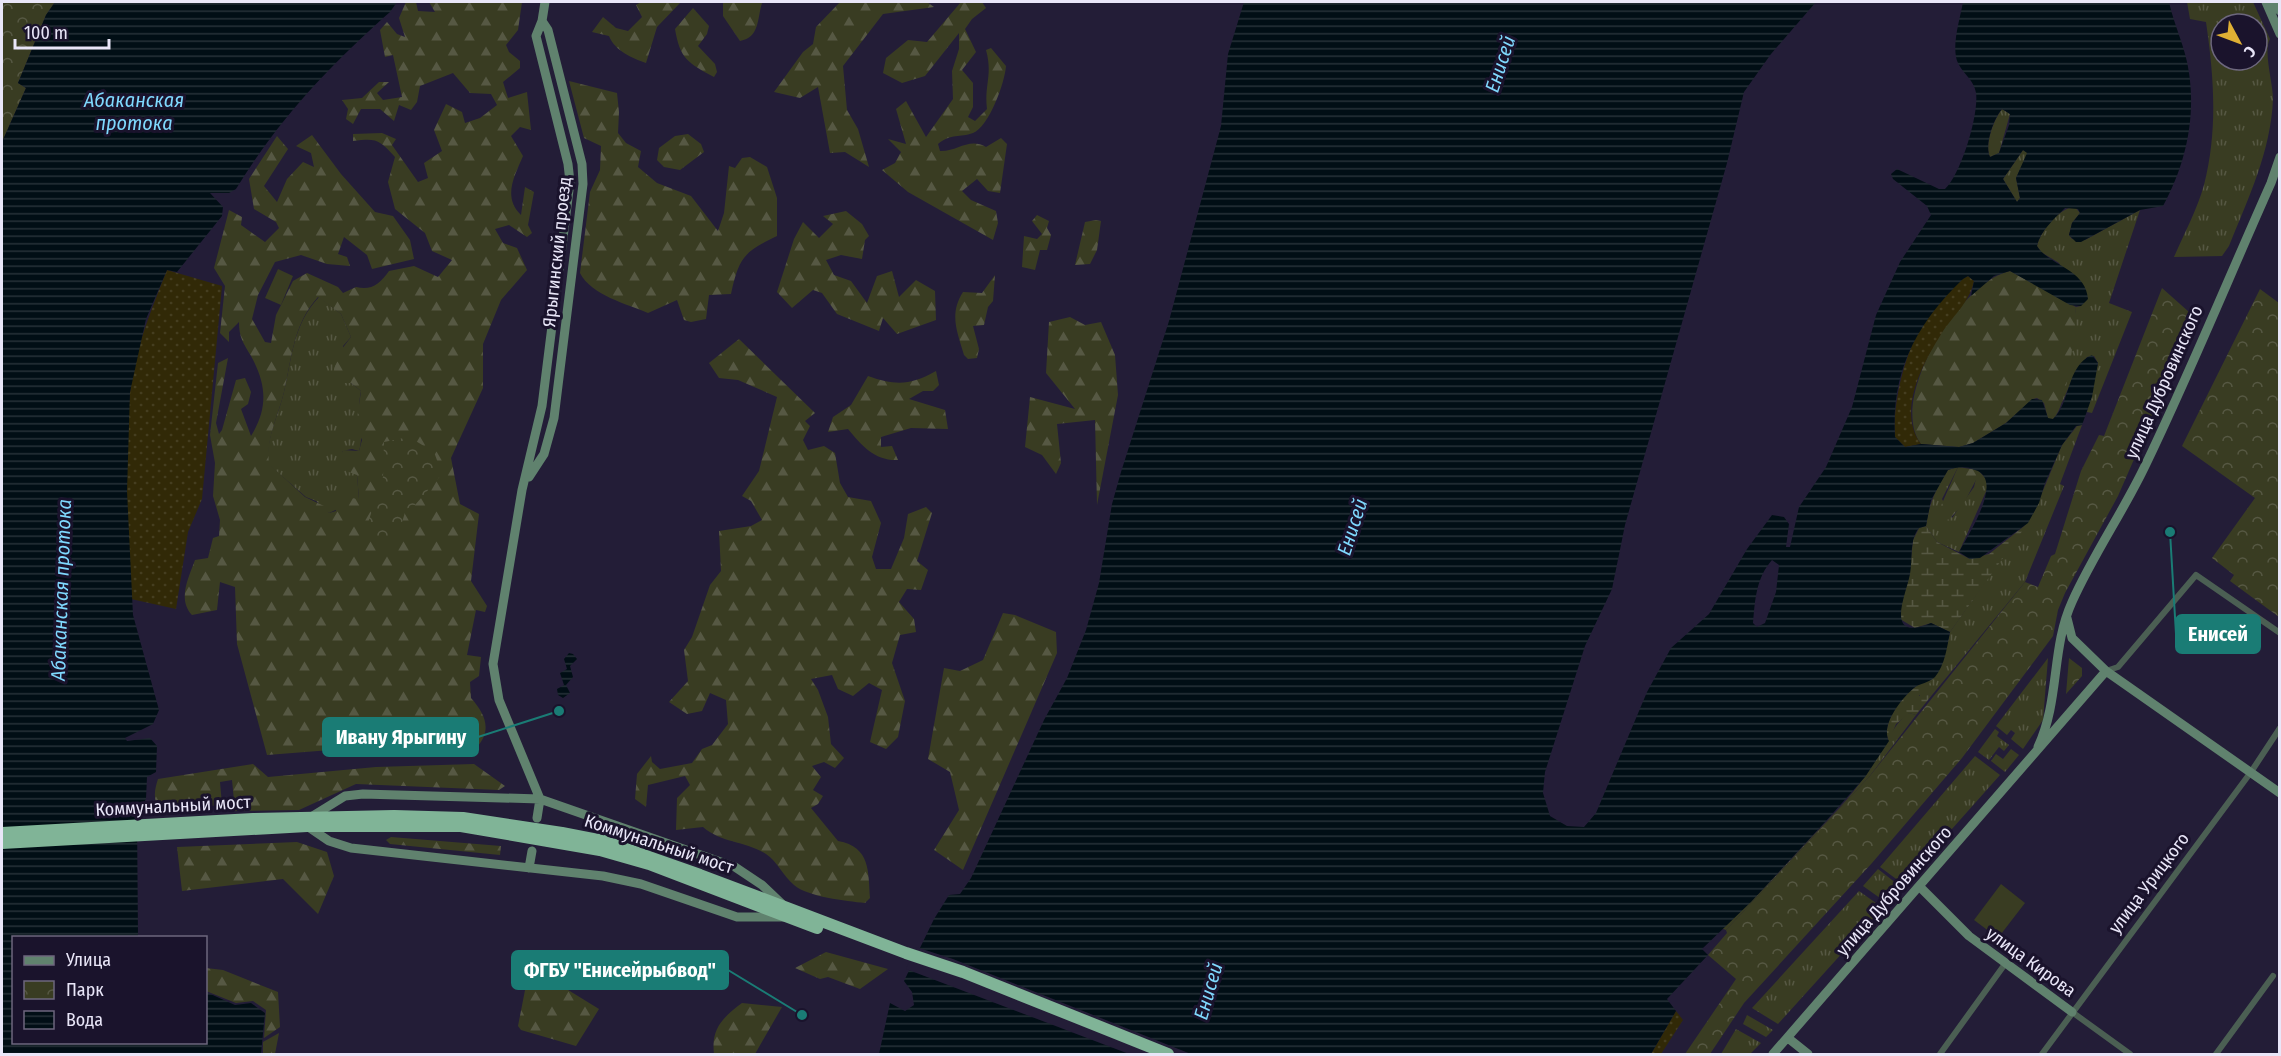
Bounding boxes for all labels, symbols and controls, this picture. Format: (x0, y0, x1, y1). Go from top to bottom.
scale bar (15, 12, 110, 50)
north arrow (2209, 12, 2269, 72)
text: 100 m (24, 22, 68, 44)
water label: Енисей (1480, 33, 1520, 95)
text: С (2240, 42, 2260, 61)
water label: Абаканская протока (83, 88, 184, 135)
street label: Ярыгинский проезд (538, 176, 576, 328)
street label: улица Дубровинского (2120, 302, 2208, 462)
water label: Енисей (1332, 496, 1372, 558)
water label: Абаканская протока (46, 499, 76, 682)
callout: Енисей (2176, 615, 2260, 653)
text: Енисей (2188, 622, 2248, 646)
callout: Ивану Ярыгину (323, 718, 478, 756)
text: Ивану Ярыгину (336, 725, 467, 749)
street label: Коммунальный мост (95, 791, 252, 821)
street label: Коммунальный мост (582, 810, 737, 879)
street label: улица Дубровинского (1831, 821, 1957, 961)
street label: улица Урицкого (2104, 828, 2194, 938)
street label: улица Кирова (1982, 922, 2080, 1002)
legend (12, 936, 207, 1044)
text: Улица (65, 949, 111, 971)
callout: ФГБУ "Енисейрыбвод" (512, 951, 728, 989)
text: ФГБУ "Енисейрыбвод" (524, 958, 716, 982)
water label: Енисей (1188, 960, 1228, 1022)
text: Парк (66, 979, 104, 1001)
text: Вода (66, 1009, 103, 1031)

